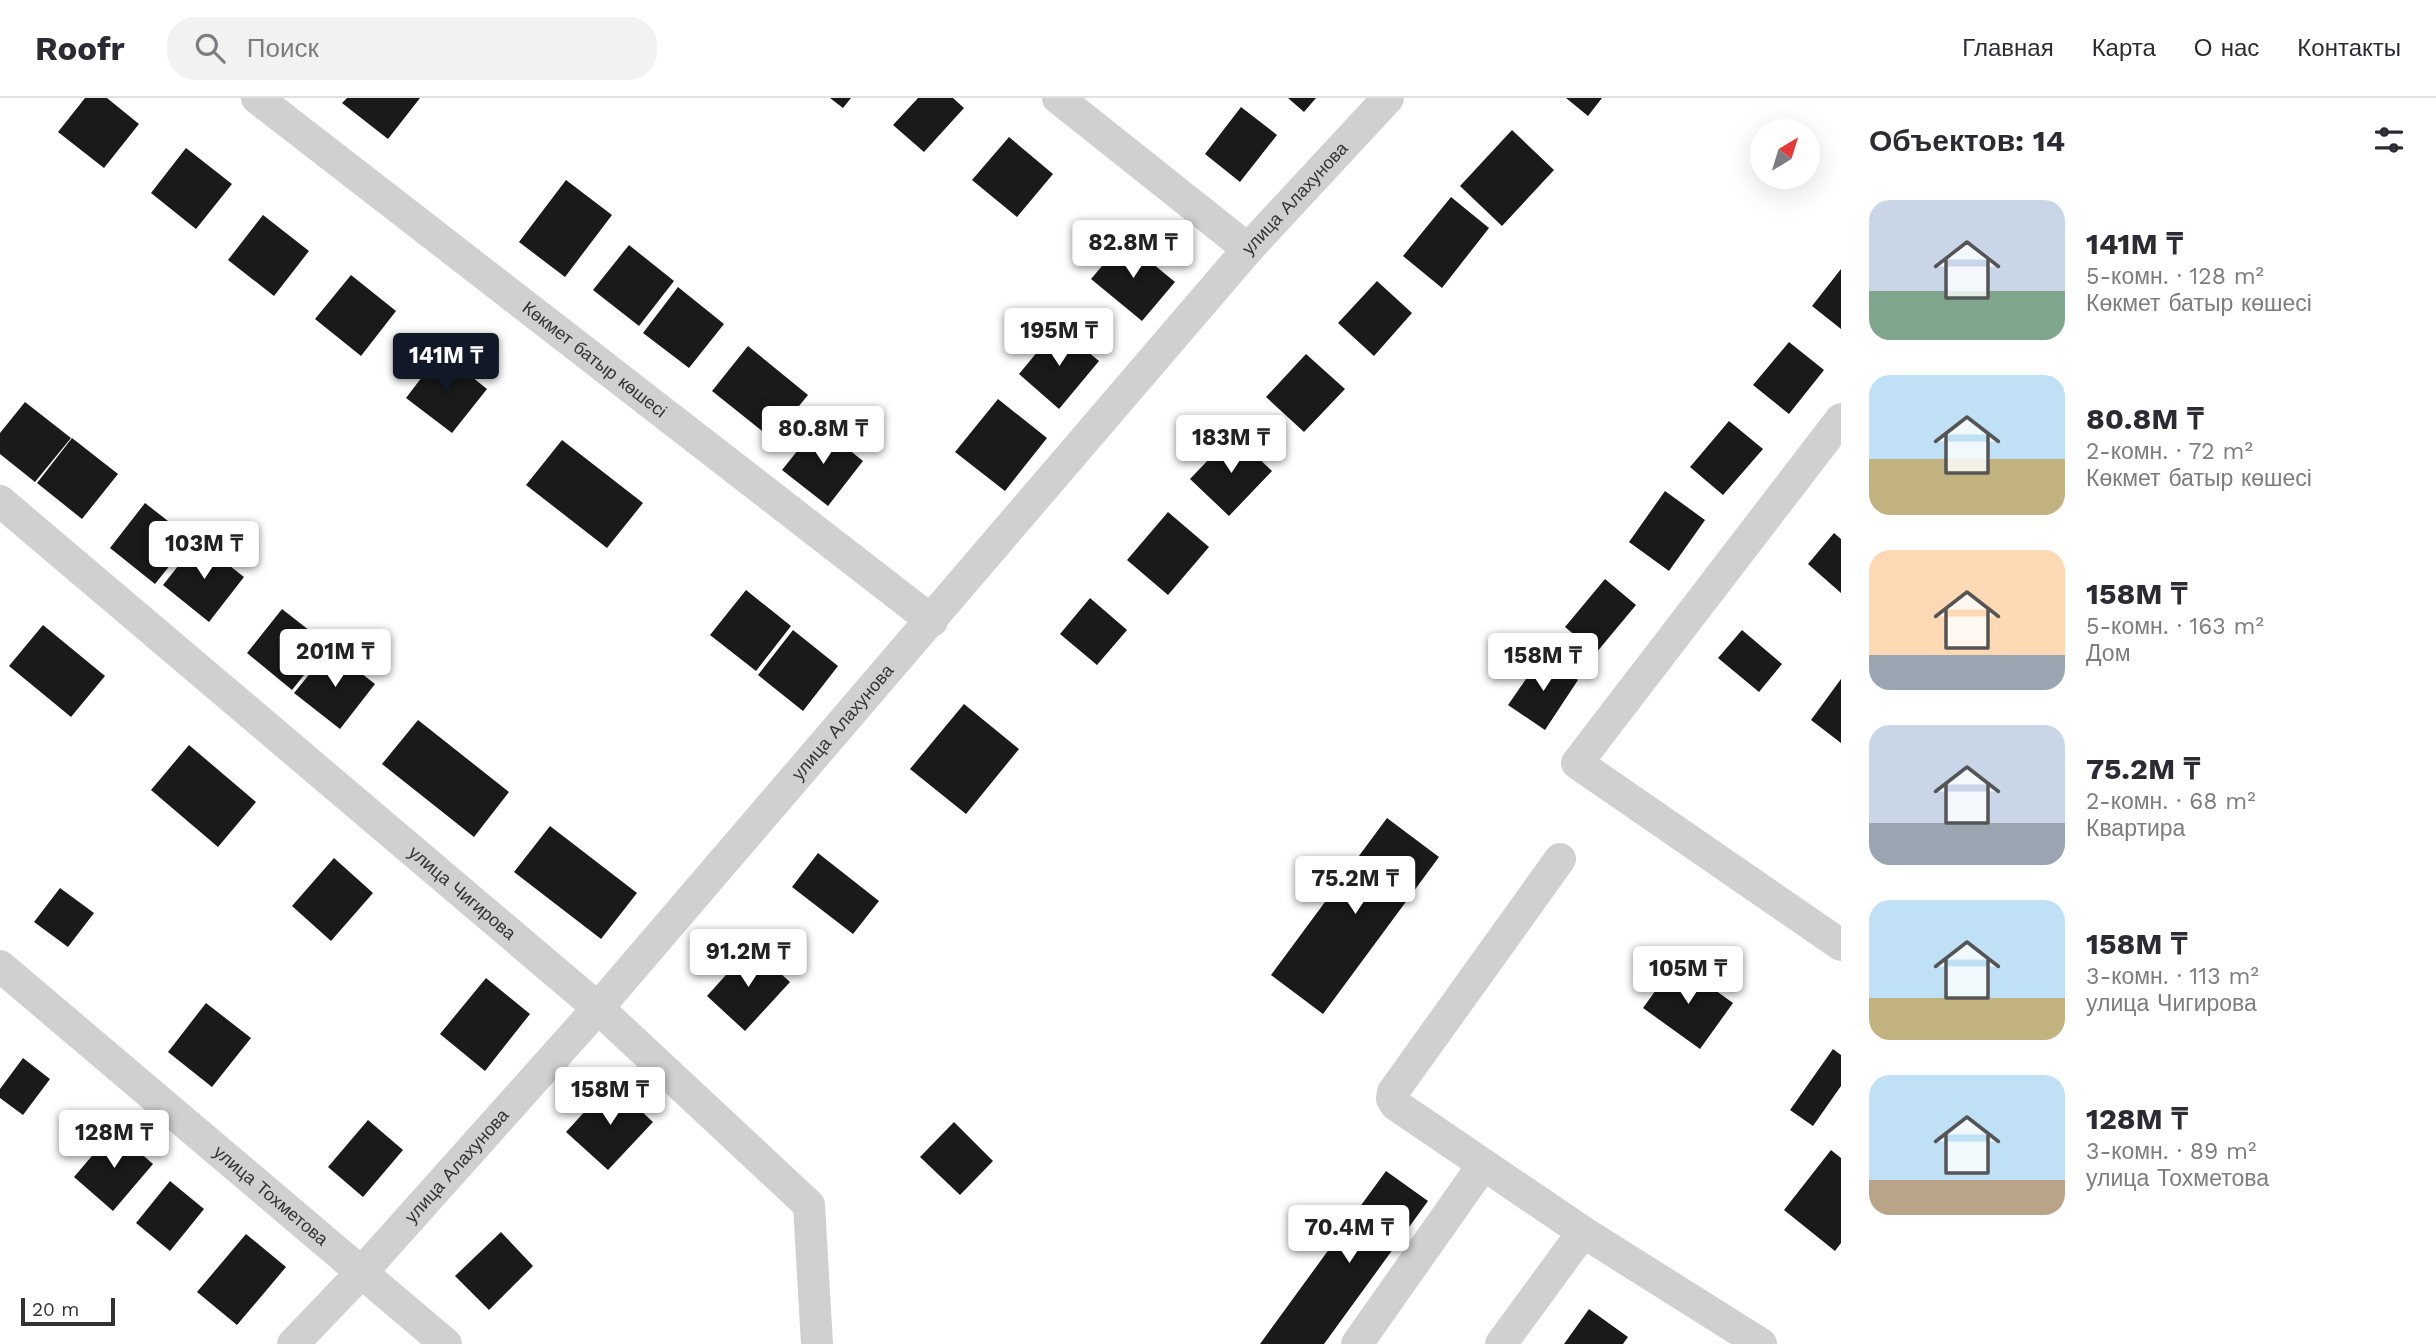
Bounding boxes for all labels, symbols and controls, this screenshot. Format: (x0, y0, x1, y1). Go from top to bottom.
search box (167, 17, 657, 80)
text: Roofr (35, 29, 125, 68)
icon: search (191, 29, 229, 67)
text: Поиск (247, 33, 319, 63)
text: Главная (1962, 34, 2054, 62)
text: Карта (2092, 34, 2156, 62)
text: О нас (2194, 34, 2259, 62)
text: Контакты (2297, 34, 2401, 62)
north arrow (1750, 119, 1820, 189)
map controls (1750, 119, 1820, 189)
icon: filters (2370, 121, 2408, 159)
text: Объектов: 14 (1869, 123, 2065, 158)
street label: улица Алахунова (1237, 137, 1352, 259)
pin: 82.8M ₸ (1068, 220, 1198, 280)
text: 141M ₸ (2086, 226, 2183, 261)
icon: home (1925, 228, 2009, 312)
text: 82.8M ₸ (1088, 229, 1178, 256)
text: 5-комн. · 128 m² (2086, 263, 2264, 290)
text: Көкмет батыр көшесі (2086, 290, 2312, 317)
street label: Көкмет батыр көшесі (519, 297, 671, 422)
pin: 195M ₸ (1002, 308, 1116, 368)
text: 195M ₸ (1020, 317, 1098, 344)
pin: 141M ₸ (389, 334, 503, 393)
text: 141M ₸ (409, 342, 483, 369)
text: 80.8M ₸ (2086, 401, 2204, 436)
icon: home (1925, 403, 2009, 487)
pin: 80.8M ₸ (758, 406, 888, 466)
text: 80.8M ₸ (778, 415, 868, 442)
pin: 183M ₸ (1174, 416, 1288, 475)
text: 183M ₸ (1192, 424, 1270, 451)
text: 2-комн. · 72 m² (2086, 438, 2253, 465)
text: Көкмет батыр көшесі (2086, 465, 2312, 492)
pin: 103M ₸ (147, 522, 261, 581)
text: 103M ₸ (165, 530, 243, 557)
text: 158M ₸ (2086, 576, 2188, 611)
icon: home (1925, 578, 2009, 662)
text: 5-комн. · 163 m² (2086, 613, 2264, 640)
pin: 201M ₸ (278, 630, 392, 689)
pin: 158M ₸ (1486, 634, 1600, 693)
text: 201M ₸ (296, 638, 374, 665)
text: Дом (2086, 640, 2130, 667)
text: 158M ₸ (1504, 642, 1582, 669)
street label: улица Алахунова (787, 659, 898, 784)
text: 75.2M ₸ (2086, 751, 2200, 786)
icon: home (1925, 753, 2009, 837)
text: 2-комн. · 68 m² (2086, 788, 2256, 815)
text: Квартира (2086, 815, 2185, 842)
street label: улица Чигирова (405, 841, 521, 944)
pin: 75.2M ₸ (1290, 856, 1420, 916)
text: 75.2M ₸ (1311, 865, 1399, 892)
text: 158M ₸ (2086, 926, 2188, 961)
icon: home (1925, 928, 2009, 1012)
pin: 91.2M ₸ (683, 930, 813, 989)
text: 91.2M ₸ (706, 938, 790, 965)
pin: 105M ₸ (1631, 946, 1745, 1006)
text: 105M ₸ (1649, 955, 1727, 982)
text: 3-комн. · 113 m² (2086, 963, 2259, 990)
text: улица Чигирова (2086, 990, 2257, 1017)
pin: 158M ₸ (553, 1068, 667, 1127)
text: 158M ₸ (571, 1076, 649, 1103)
text: 128M ₸ (2086, 1101, 2188, 1136)
icon: home (1925, 1103, 2009, 1187)
street label: улица Алахунова (400, 1104, 513, 1227)
pin: 128M ₸ (57, 1110, 171, 1170)
text: 128M ₸ (75, 1119, 153, 1146)
text: 3-комн. · 89 m² (2086, 1138, 2256, 1165)
street label: улица Тохметова (210, 1141, 333, 1250)
text: улица Тохметова (2086, 1165, 2269, 1192)
pin: 70.4M ₸ (1284, 1206, 1414, 1265)
text: 70.4M ₸ (1304, 1214, 1394, 1241)
scale bar (21, 1295, 116, 1327)
text: 20 m (32, 1298, 79, 1321)

